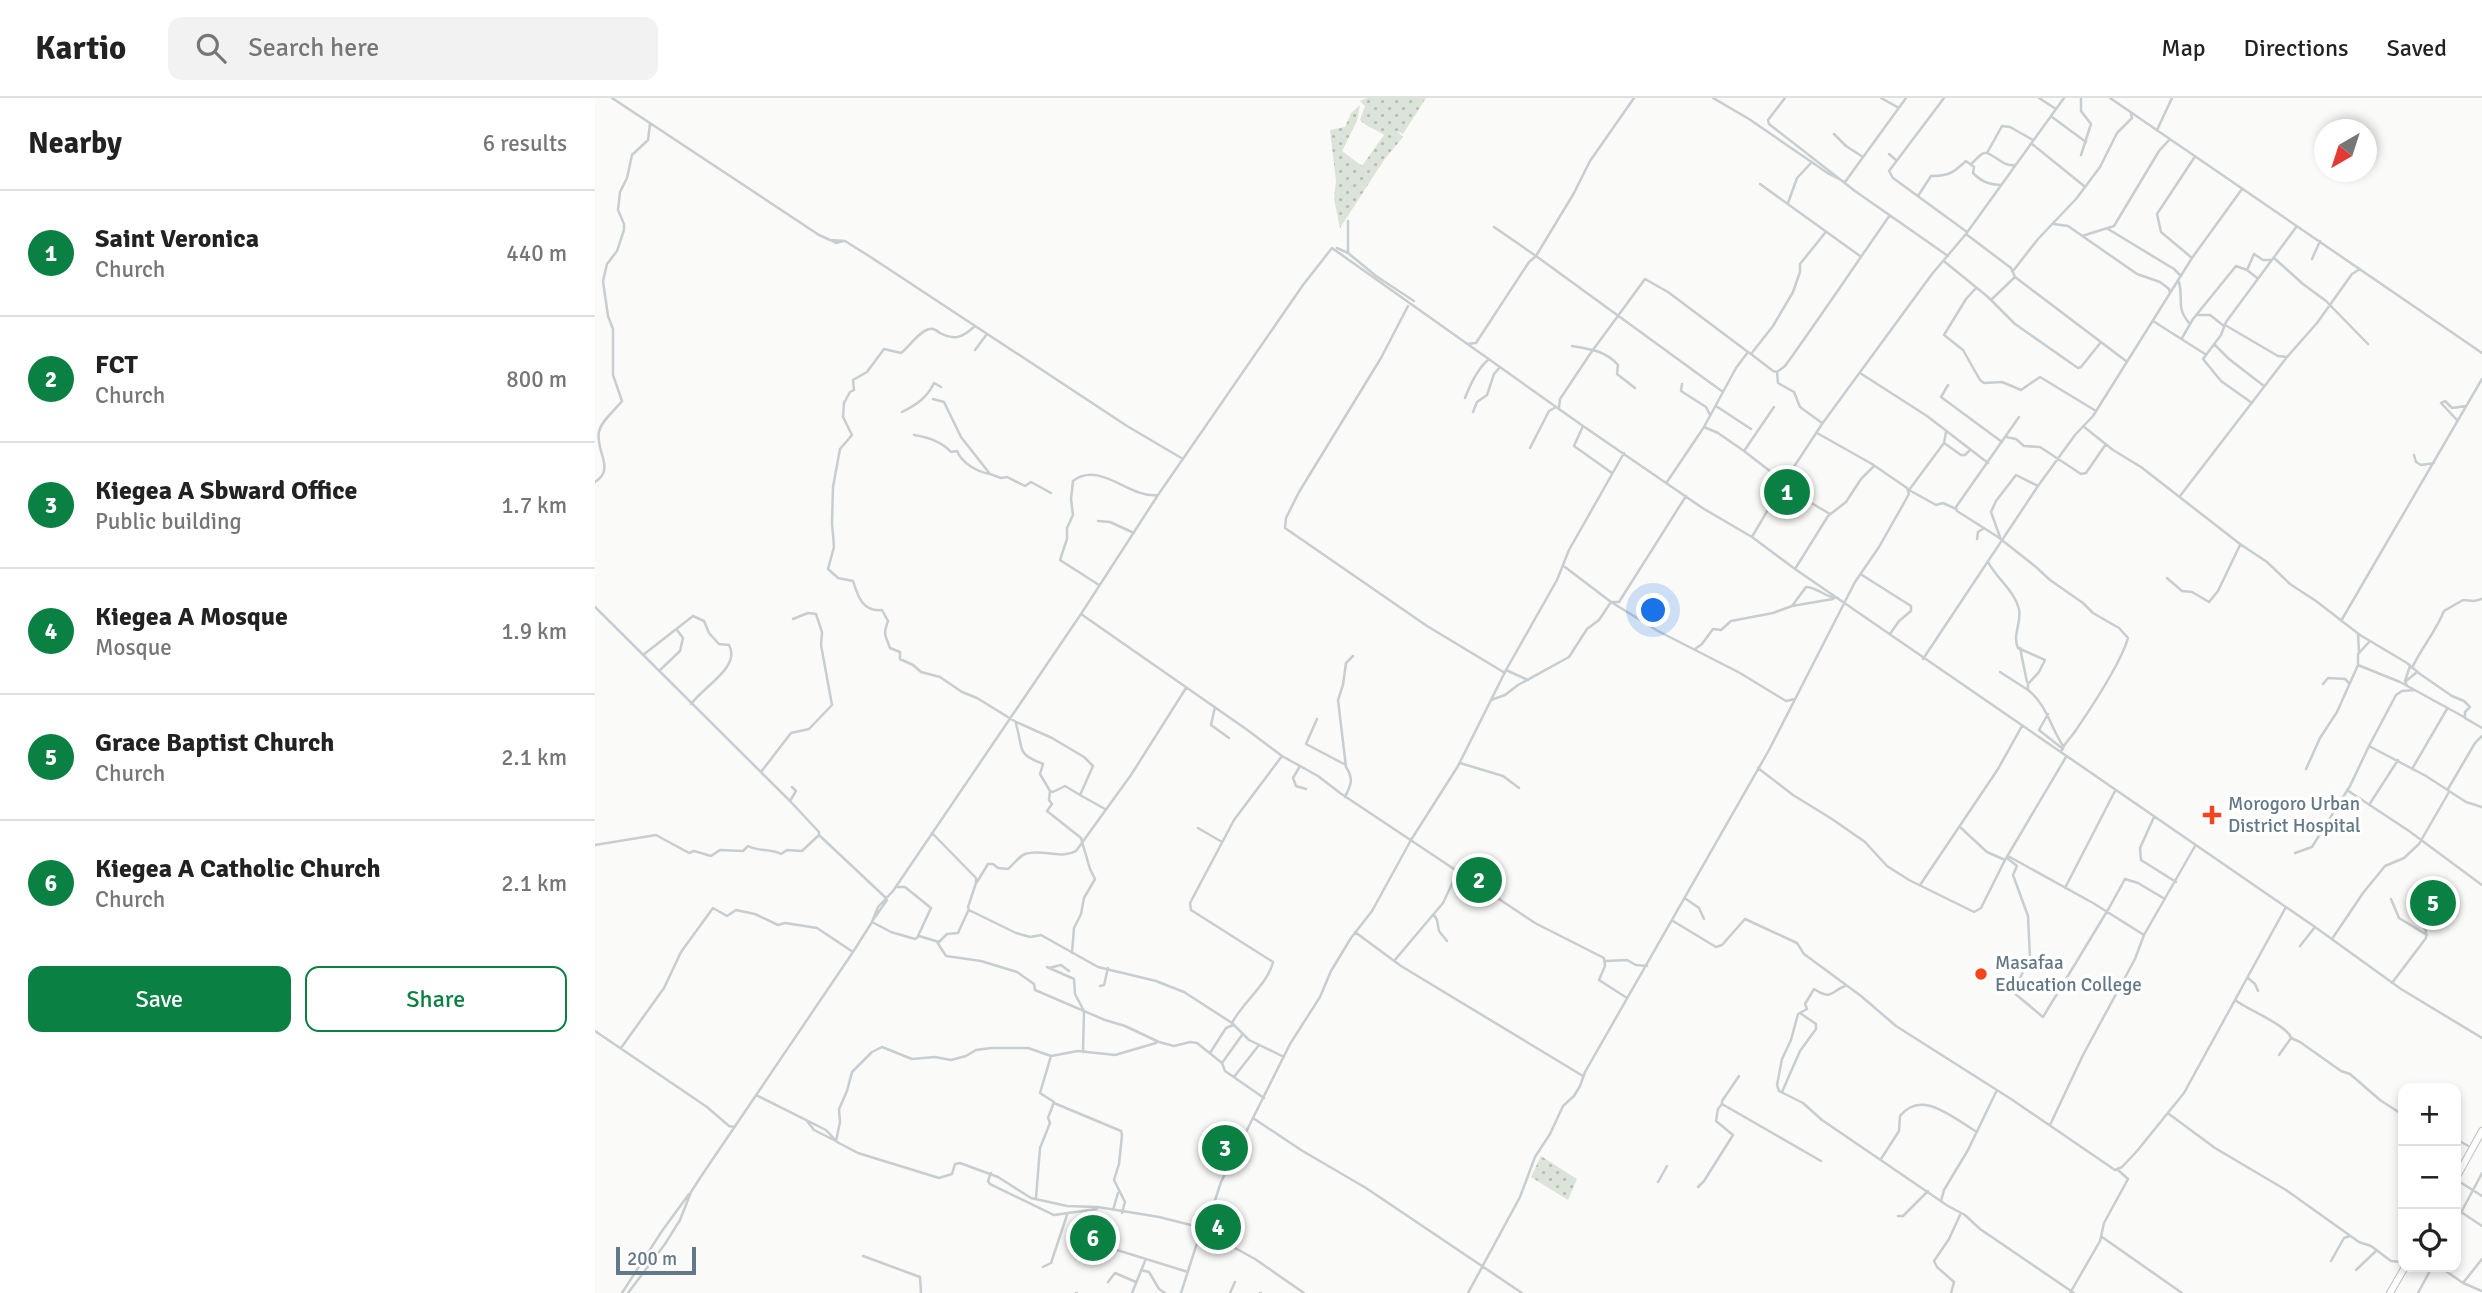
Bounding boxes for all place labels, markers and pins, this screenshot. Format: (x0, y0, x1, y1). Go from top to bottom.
pin: 1 (1764, 466, 1810, 518)
place label: Morogoro Urban District Hospital (2228, 792, 2361, 838)
marker: Morogoro Urban District Hospital (2202, 805, 2222, 825)
pin: 2 (1456, 854, 1502, 906)
pin: 5 (2410, 877, 2456, 929)
place label: Masafaa Education College (1995, 951, 2142, 997)
marker: Masafaa Education College (1973, 966, 1989, 982)
pin: 3 (1202, 1122, 1248, 1174)
pin: 4 (1195, 1201, 1241, 1253)
pin: 6 (1070, 1212, 1116, 1264)

